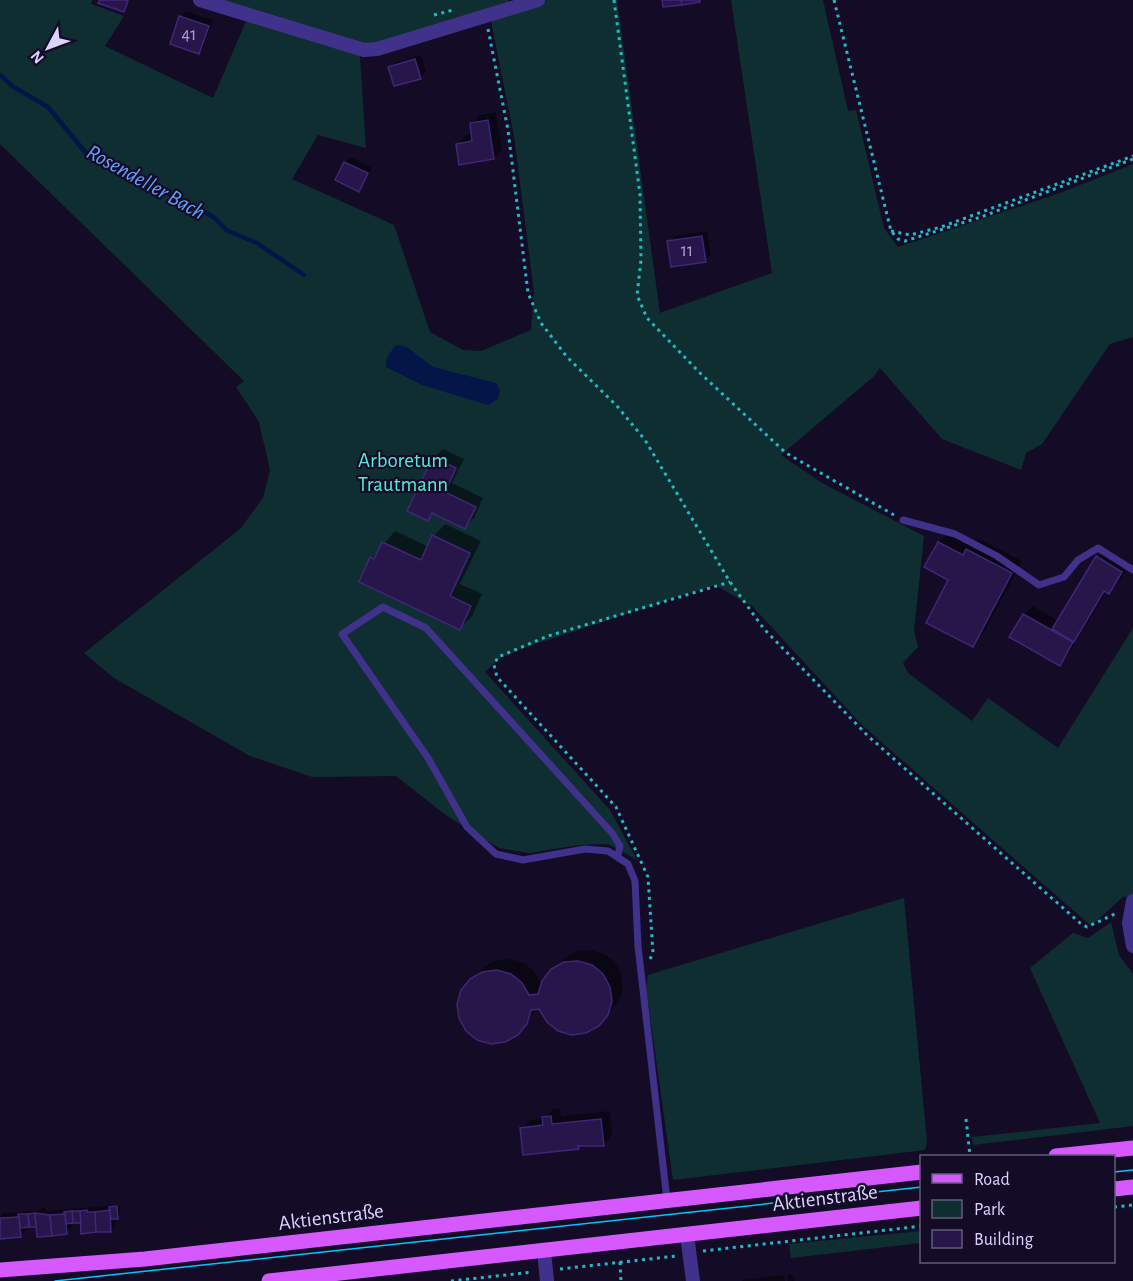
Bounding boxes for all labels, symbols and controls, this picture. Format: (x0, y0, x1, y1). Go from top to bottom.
north arrow (18, 18, 78, 78)
house number: 41 (182, 26, 196, 44)
text: N (28, 48, 47, 67)
water label: Rosendeller Bach (83, 141, 209, 223)
house number: 11 (681, 242, 693, 260)
park label: Arboretum Trautmann (358, 450, 448, 495)
legend (920, 1155, 1115, 1263)
text: Road (974, 1171, 1010, 1189)
street label: Aktienstraße (771, 1181, 879, 1215)
street label: Aktienstraße (277, 1200, 385, 1234)
text: Park (974, 1201, 1006, 1219)
text: Building (974, 1231, 1034, 1249)

